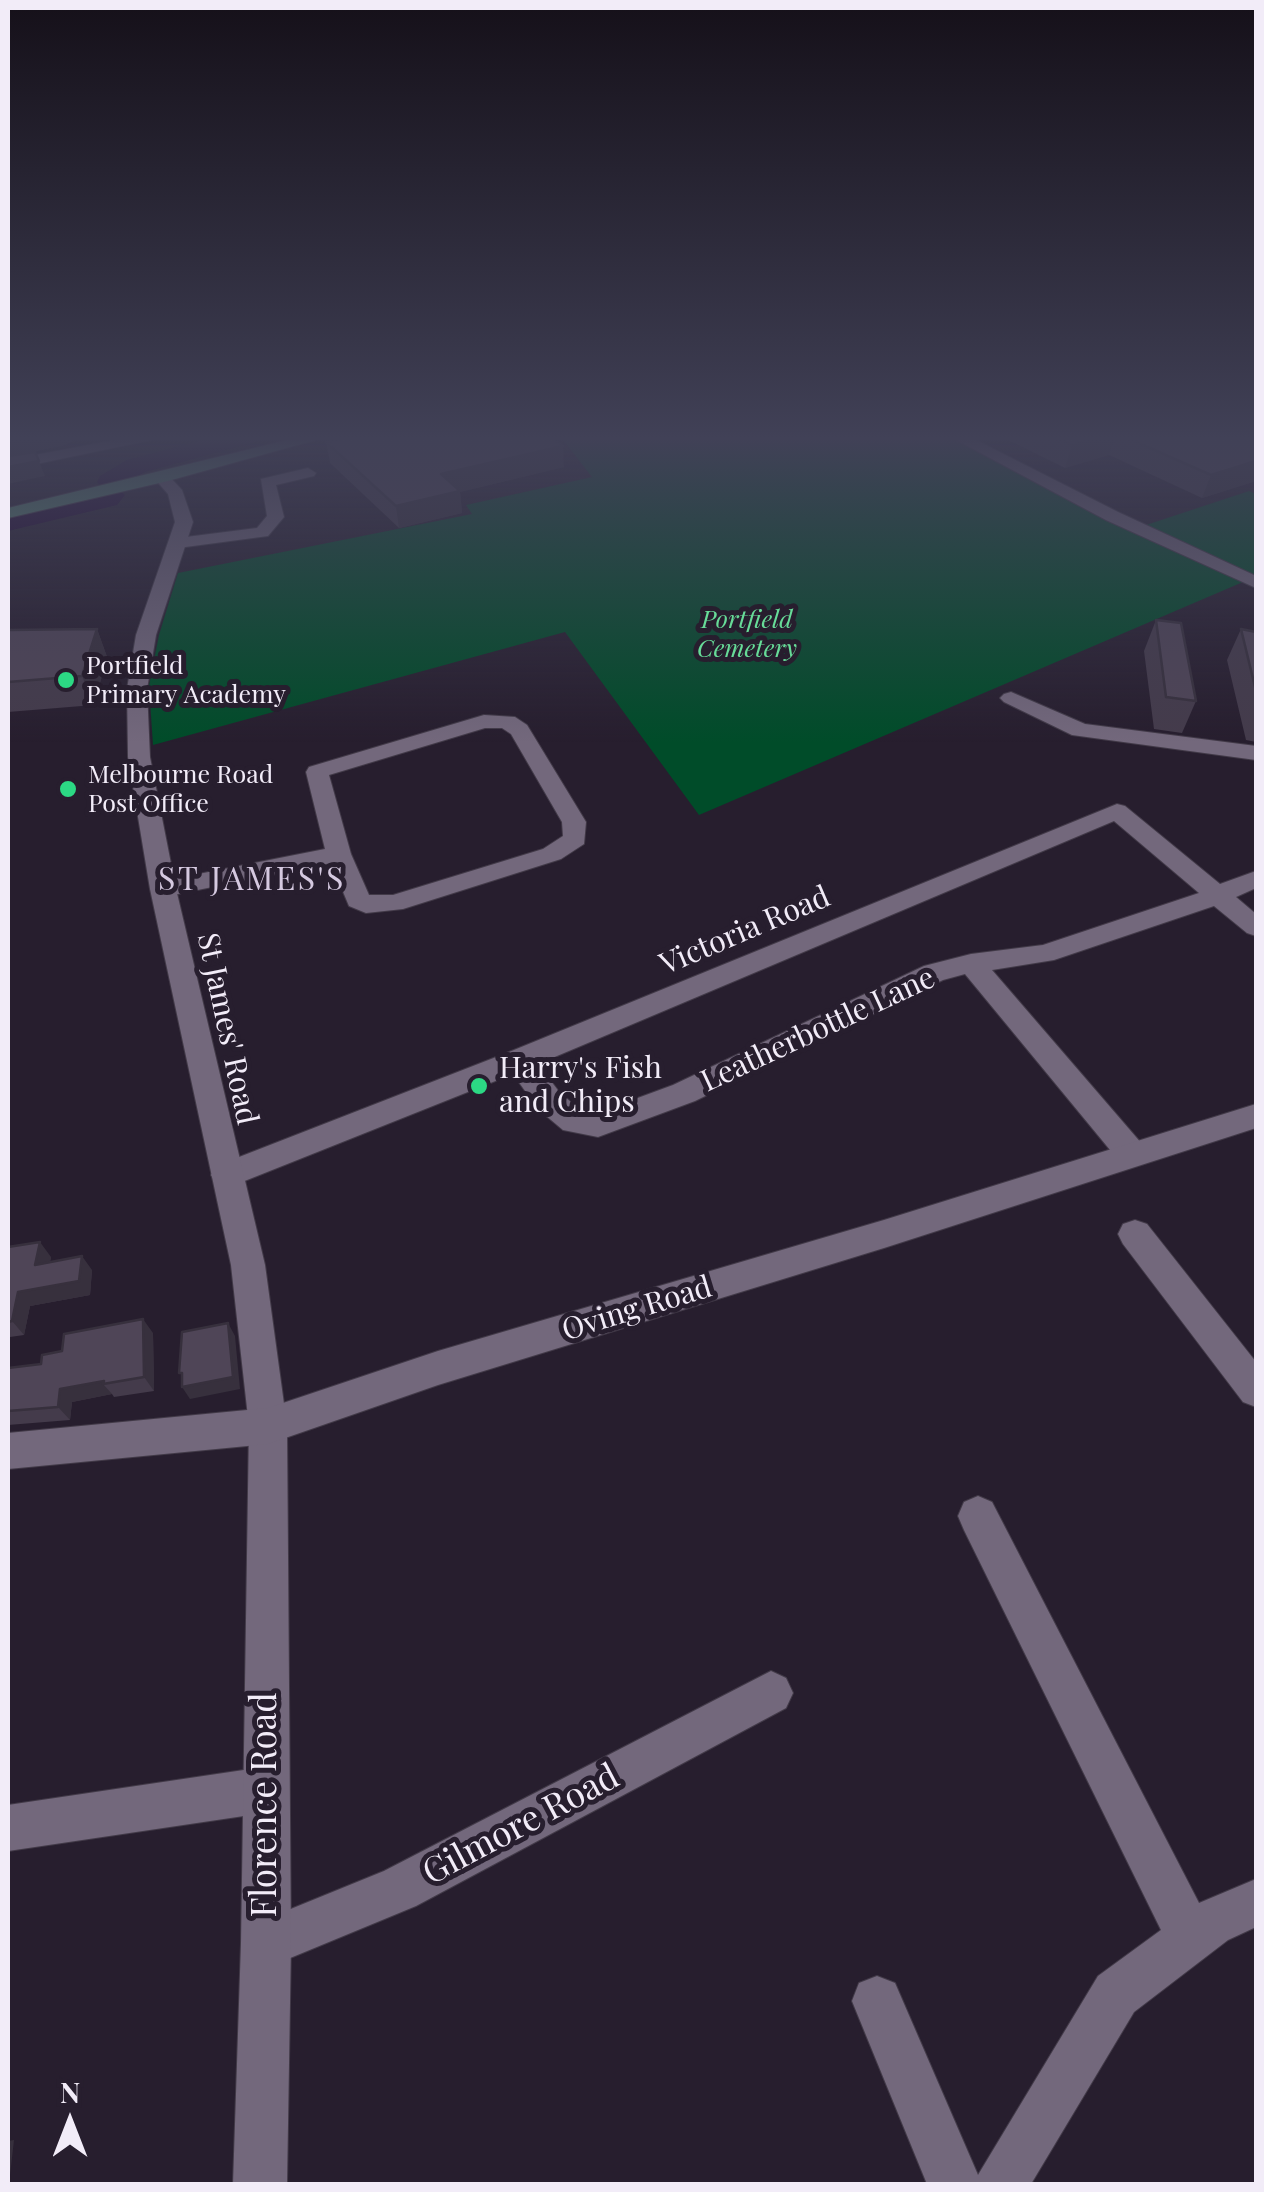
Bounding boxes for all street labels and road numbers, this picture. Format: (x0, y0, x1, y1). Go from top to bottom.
street label: Victoria Road (655, 879, 835, 983)
street label: St James' Road (189, 930, 265, 1128)
street label: Leatherbottle Lane (695, 960, 941, 1100)
street label: Oving Road (558, 1269, 716, 1349)
street label: Florence Road (244, 1692, 286, 1918)
street label: Gilmore Road (416, 1756, 626, 1894)

